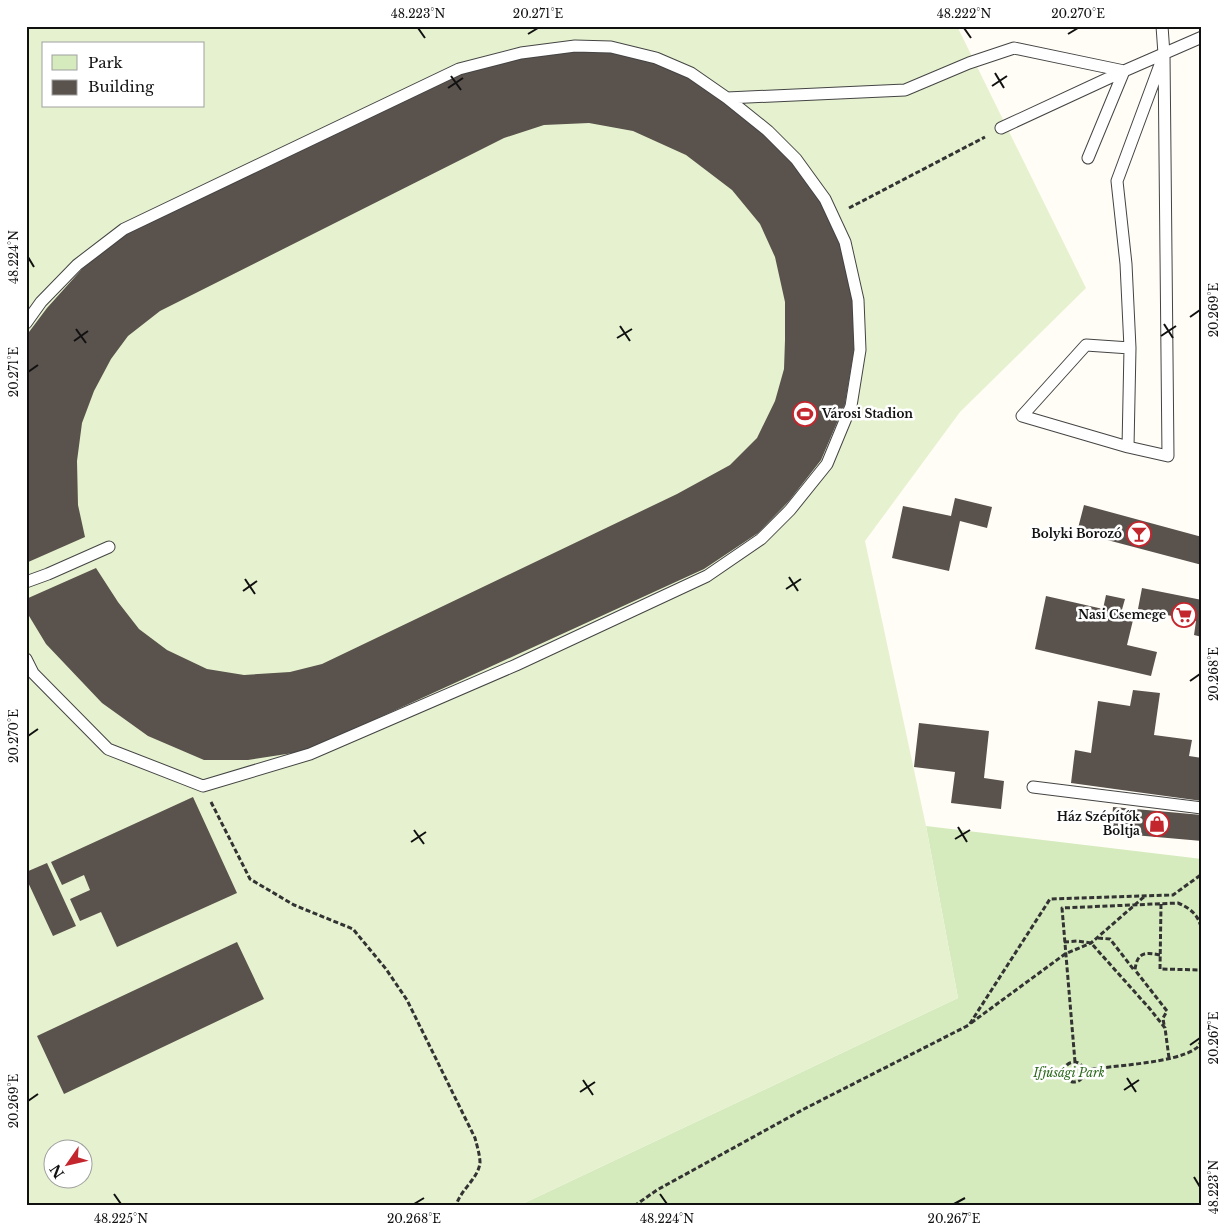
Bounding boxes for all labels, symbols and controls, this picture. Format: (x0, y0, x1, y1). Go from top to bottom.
text: 48.223°N (391, 6, 445, 21)
text: 20.271°E (513, 6, 564, 21)
text: 48.222°N (937, 6, 991, 21)
text: 20.270°E (1051, 6, 1105, 21)
legend (42, 42, 205, 108)
text: Park (88, 53, 124, 72)
text: Building (88, 77, 155, 96)
text: 48.224°N (6, 230, 21, 284)
text: 20.269°E (1206, 282, 1221, 337)
text: 20.271°E (6, 346, 21, 397)
sports icon: Városi Stadion (792, 401, 818, 427)
place label: Városi Stadion (821, 406, 913, 421)
bar icon: Bolyki Borozó (1126, 521, 1152, 547)
place label: Bolyki Borozó (1031, 526, 1122, 541)
supermarket icon: Nasi Csemege (1171, 602, 1197, 628)
place label: Nasi Csemege (1078, 607, 1166, 622)
text: 20.268°E (1206, 647, 1221, 701)
text: 20.270°E (6, 709, 21, 763)
place label: Ház Szépítők Boltja (1057, 809, 1141, 838)
shop icon: Ház Szépítők Boltja (1144, 811, 1170, 837)
text: 20.267°E (1206, 1011, 1221, 1064)
park label: Ifjúsági Park (1032, 1065, 1105, 1080)
text: 20.269°E (6, 1073, 21, 1128)
north arrow (42, 1140, 92, 1190)
text: 48.223°N (1206, 1160, 1221, 1214)
text: N (46, 1161, 68, 1182)
text: 48.225°N (94, 1211, 148, 1226)
text: 20.268°E (387, 1211, 441, 1226)
text: 48.224°N (640, 1211, 694, 1226)
text: 20.267°E (928, 1211, 981, 1226)

